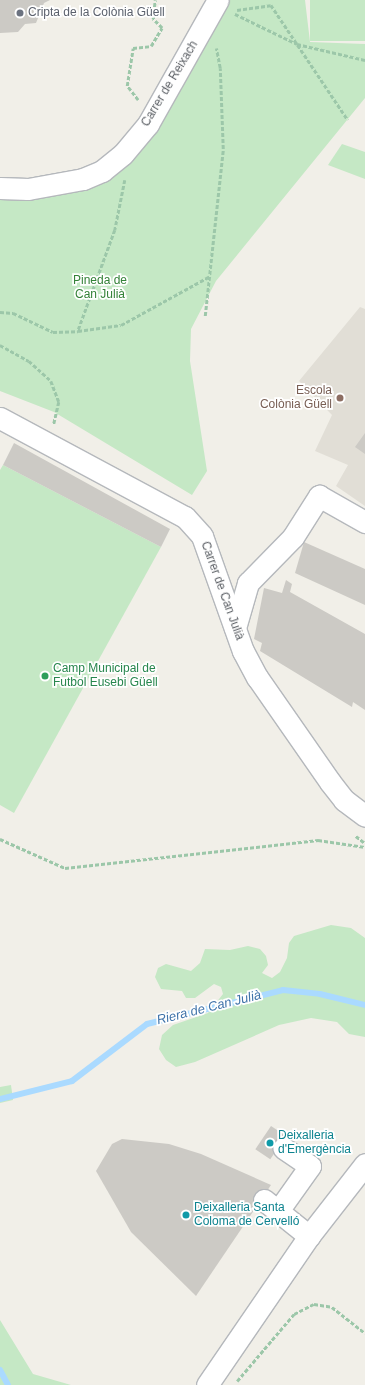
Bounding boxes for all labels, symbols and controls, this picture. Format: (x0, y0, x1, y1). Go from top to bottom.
place label: Cripta de la Colònia Güell (28, 6, 165, 20)
marker: Cripta de la Colònia Güell (15, 8, 25, 18)
street label: Carrer de Reixach (139, 39, 201, 129)
park label: Pineda de Can Julià (73, 274, 127, 302)
place label: Escola Colònia Güell (260, 384, 332, 412)
marker: Escola Colònia Güell (335, 393, 345, 403)
street label: Carrer de Can Julià (197, 540, 247, 642)
place label: Camp Municipal de Futbol Eusebi Güell (53, 662, 158, 690)
marker: Camp Municipal de Futbol Eusebi Güell (40, 671, 50, 681)
water label: Riera de Can Julià (155, 987, 263, 1029)
place label: Deixalleria d'Emergència (278, 1129, 351, 1157)
marker: Deixalleria d'Emergència (265, 1138, 275, 1148)
place label: Deixalleria Santa Coloma de Cervelló (194, 1201, 299, 1229)
marker: Deixalleria Santa Coloma de Cervelló (181, 1210, 191, 1220)

